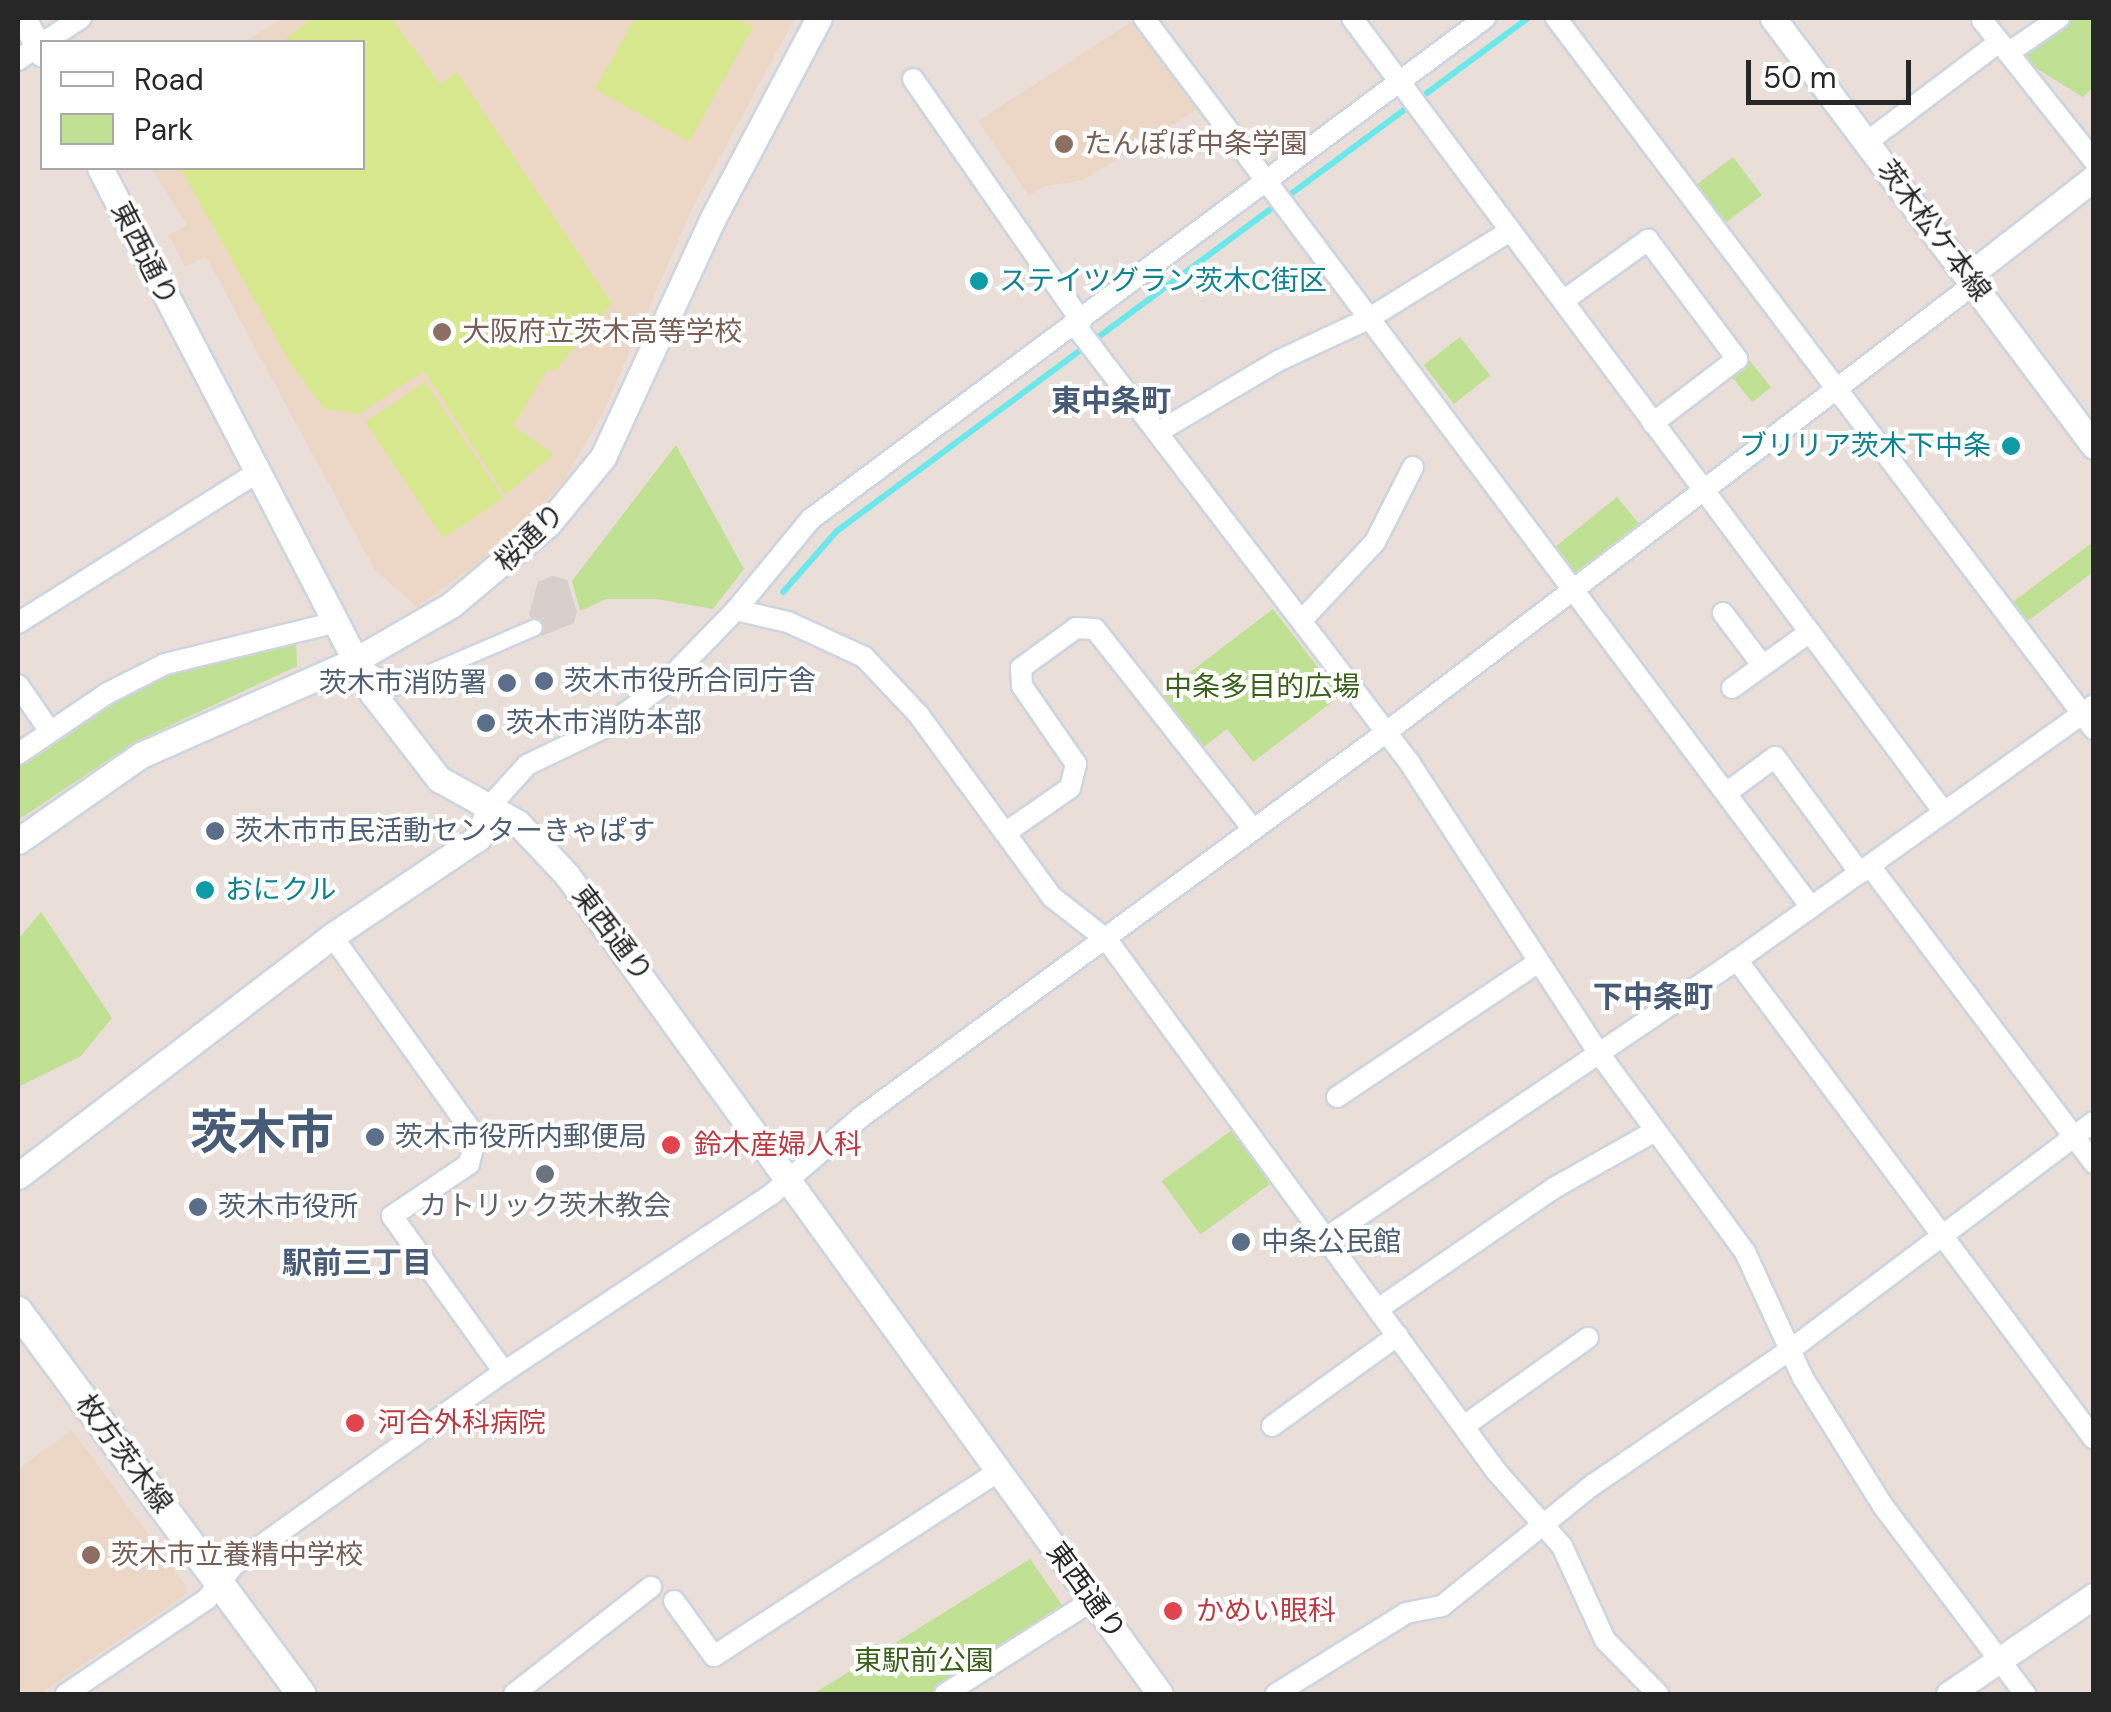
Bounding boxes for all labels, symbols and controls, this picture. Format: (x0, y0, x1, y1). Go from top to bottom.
legend (40, 40, 365, 170)
scale bar (1751, 40, 1916, 102)
text: 50 m (1763, 58, 1837, 97)
text: Road (134, 60, 204, 99)
text: Park (134, 110, 193, 149)
place label: たんぽぽ中条学園 (1084, 127, 1308, 161)
marker: たんぽぽ中条学園 (1053, 133, 1075, 155)
street label: 茨木松ケ本線 (1870, 154, 1998, 308)
street label: 東西通り (104, 196, 184, 312)
place label: ステイツグラン茨木C街区 (999, 264, 1327, 298)
marker: ステイツグラン茨木C街区 (968, 270, 990, 292)
place label: 大阪府立茨木高等学校 (462, 315, 742, 349)
marker: 大阪府立茨木高等学校 (431, 321, 453, 343)
district label: 東中条町 (1051, 383, 1171, 419)
place label: ブリリア茨木下中条 (1739, 429, 1991, 463)
marker: ブリリア茨木下中条 (2000, 435, 2022, 457)
street label: 桜通り (488, 497, 572, 579)
place label: 茨木市役所合同庁舎 (564, 664, 816, 698)
place label: 茨木市消防署 (319, 666, 487, 700)
marker: 茨木市役所合同庁舎 (533, 670, 555, 692)
park label: 中条多目的広場 (1164, 670, 1360, 704)
marker: 茨木市消防署 (496, 672, 518, 694)
place label: 茨木市消防本部 (506, 706, 702, 740)
marker: 茨木市消防本部 (475, 712, 497, 734)
place label: 茨木市市民活動センターきゃぱす (235, 814, 655, 848)
marker: 茨木市市民活動センターきゃぱす (204, 820, 226, 842)
place label: おにクル (225, 873, 337, 907)
marker: おにクル (194, 879, 216, 901)
street label: 東西通り (565, 879, 659, 989)
district label: 下中条町 (1593, 979, 1713, 1015)
district label: 茨木市 (190, 1104, 334, 1162)
place label: 茨木市役所内郵便局 (395, 1120, 647, 1154)
marker: 茨木市役所内郵便局 (364, 1126, 386, 1148)
place label: 鈴木産婦人科 (694, 1128, 862, 1162)
marker: 鈴木産婦人科 (658, 1132, 684, 1158)
marker: カトリック茨木教会 (534, 1163, 556, 1185)
place label: カトリック茨木教会 (419, 1189, 671, 1223)
place label: 茨木市役所 (218, 1190, 358, 1224)
marker: 茨木市役所 (187, 1196, 209, 1218)
place label: 中条公民館 (1261, 1225, 1401, 1259)
marker: 中条公民館 (1230, 1231, 1252, 1253)
district label: 駅前三丁目 (282, 1245, 432, 1281)
street label: 枚方茨木線 (68, 1388, 180, 1520)
place label: 河合外科病院 (378, 1406, 546, 1440)
marker: 河合外科病院 (342, 1410, 368, 1436)
street label: 東西通り (1039, 1536, 1133, 1646)
place label: 茨木市立養精中学校 (111, 1538, 363, 1572)
marker: 茨木市立養精中学校 (80, 1544, 102, 1566)
place label: かめい眼科 (1196, 1594, 1336, 1628)
marker: かめい眼科 (1160, 1598, 1186, 1624)
park label: 東駅前公園 (854, 1644, 994, 1678)

